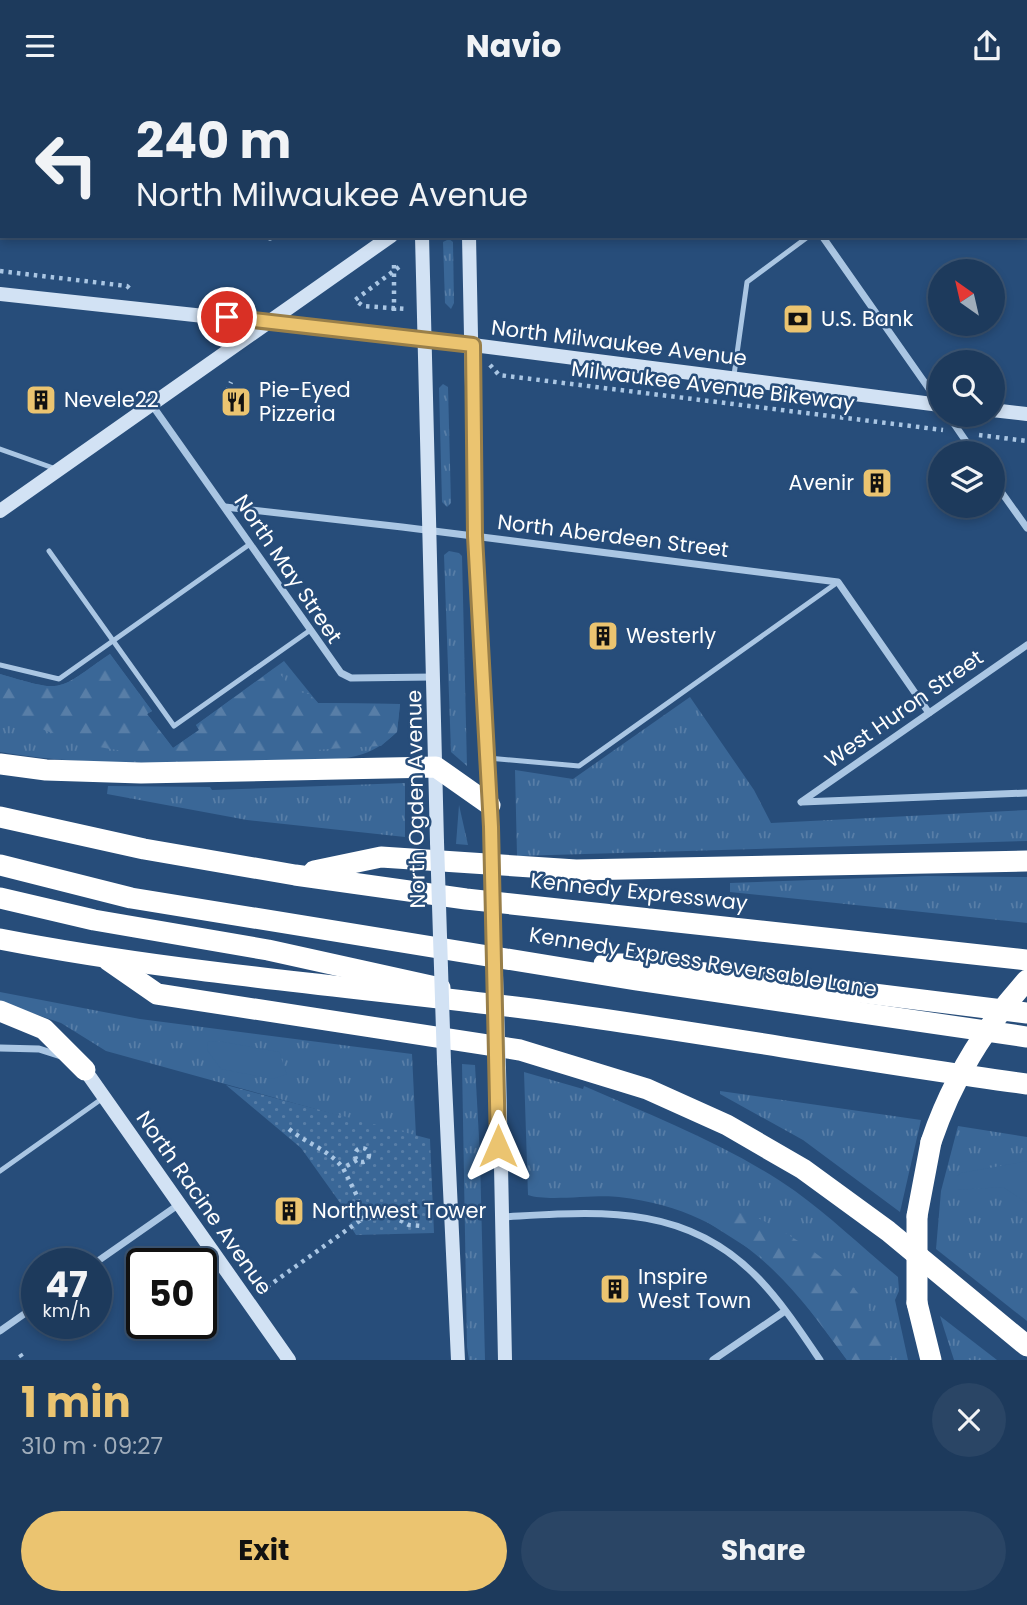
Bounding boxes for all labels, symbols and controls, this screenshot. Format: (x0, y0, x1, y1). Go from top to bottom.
text: Navio (466, 23, 561, 68)
icon: menu (21, 27, 59, 65)
icon: share (968, 27, 1006, 65)
text: 240 m (136, 107, 291, 175)
icon: left (21, 119, 112, 210)
text: North Milwaukee Avenue (136, 172, 528, 217)
north arrow (928, 259, 1004, 336)
map controls (928, 259, 1005, 518)
pin (197, 287, 257, 347)
icon: arrive (208, 298, 246, 336)
bank icon: U.S. Bank (781, 302, 815, 336)
place label: U.S. Bank (821, 304, 913, 333)
street label: North Milwaukee Avenue (490, 312, 749, 373)
button: search (928, 350, 1005, 427)
street label: Milwaukee Avenue Bikeway (570, 354, 857, 417)
place label: Pie-Eyed Pizzeria (259, 375, 351, 428)
building icon: Nevele22 (24, 383, 58, 417)
place label: Nevele22 (64, 385, 159, 414)
restaurant icon: Pie-Eyed Pizzeria (219, 385, 253, 419)
button: layers (928, 441, 1005, 518)
building icon: Avenir (860, 466, 894, 500)
place label: Avenir (789, 468, 854, 497)
street label: North May Street (228, 489, 349, 649)
street label: North Aberdeen Street (496, 507, 730, 564)
building icon: Westerly (586, 619, 620, 653)
place label: Westerly (626, 621, 716, 650)
street label: West Huron Street (819, 643, 989, 774)
street label: North Ogden Avenue (399, 689, 432, 909)
street label: Kennedy Expressway (529, 866, 749, 917)
street label: Kennedy Express Reversable Lane (527, 920, 879, 1003)
street label: North Racine Avenue (130, 1105, 279, 1301)
position arrow (461, 1109, 535, 1183)
building icon: Northwest Tower (272, 1194, 306, 1228)
place label: Northwest Tower (312, 1196, 487, 1225)
speed limit sign: 50 (126, 1248, 217, 1339)
text: 47 (45, 1260, 88, 1309)
place label: Inspire West Town (638, 1262, 751, 1315)
building icon: Inspire West Town (598, 1272, 632, 1306)
text: km/h (43, 1298, 90, 1323)
text: 1 min (21, 1373, 131, 1432)
button: close (932, 1383, 1006, 1457)
text: 310 m · 09:27 (21, 1430, 163, 1462)
button: Exit (21, 1511, 507, 1591)
button: Share (521, 1511, 1006, 1591)

